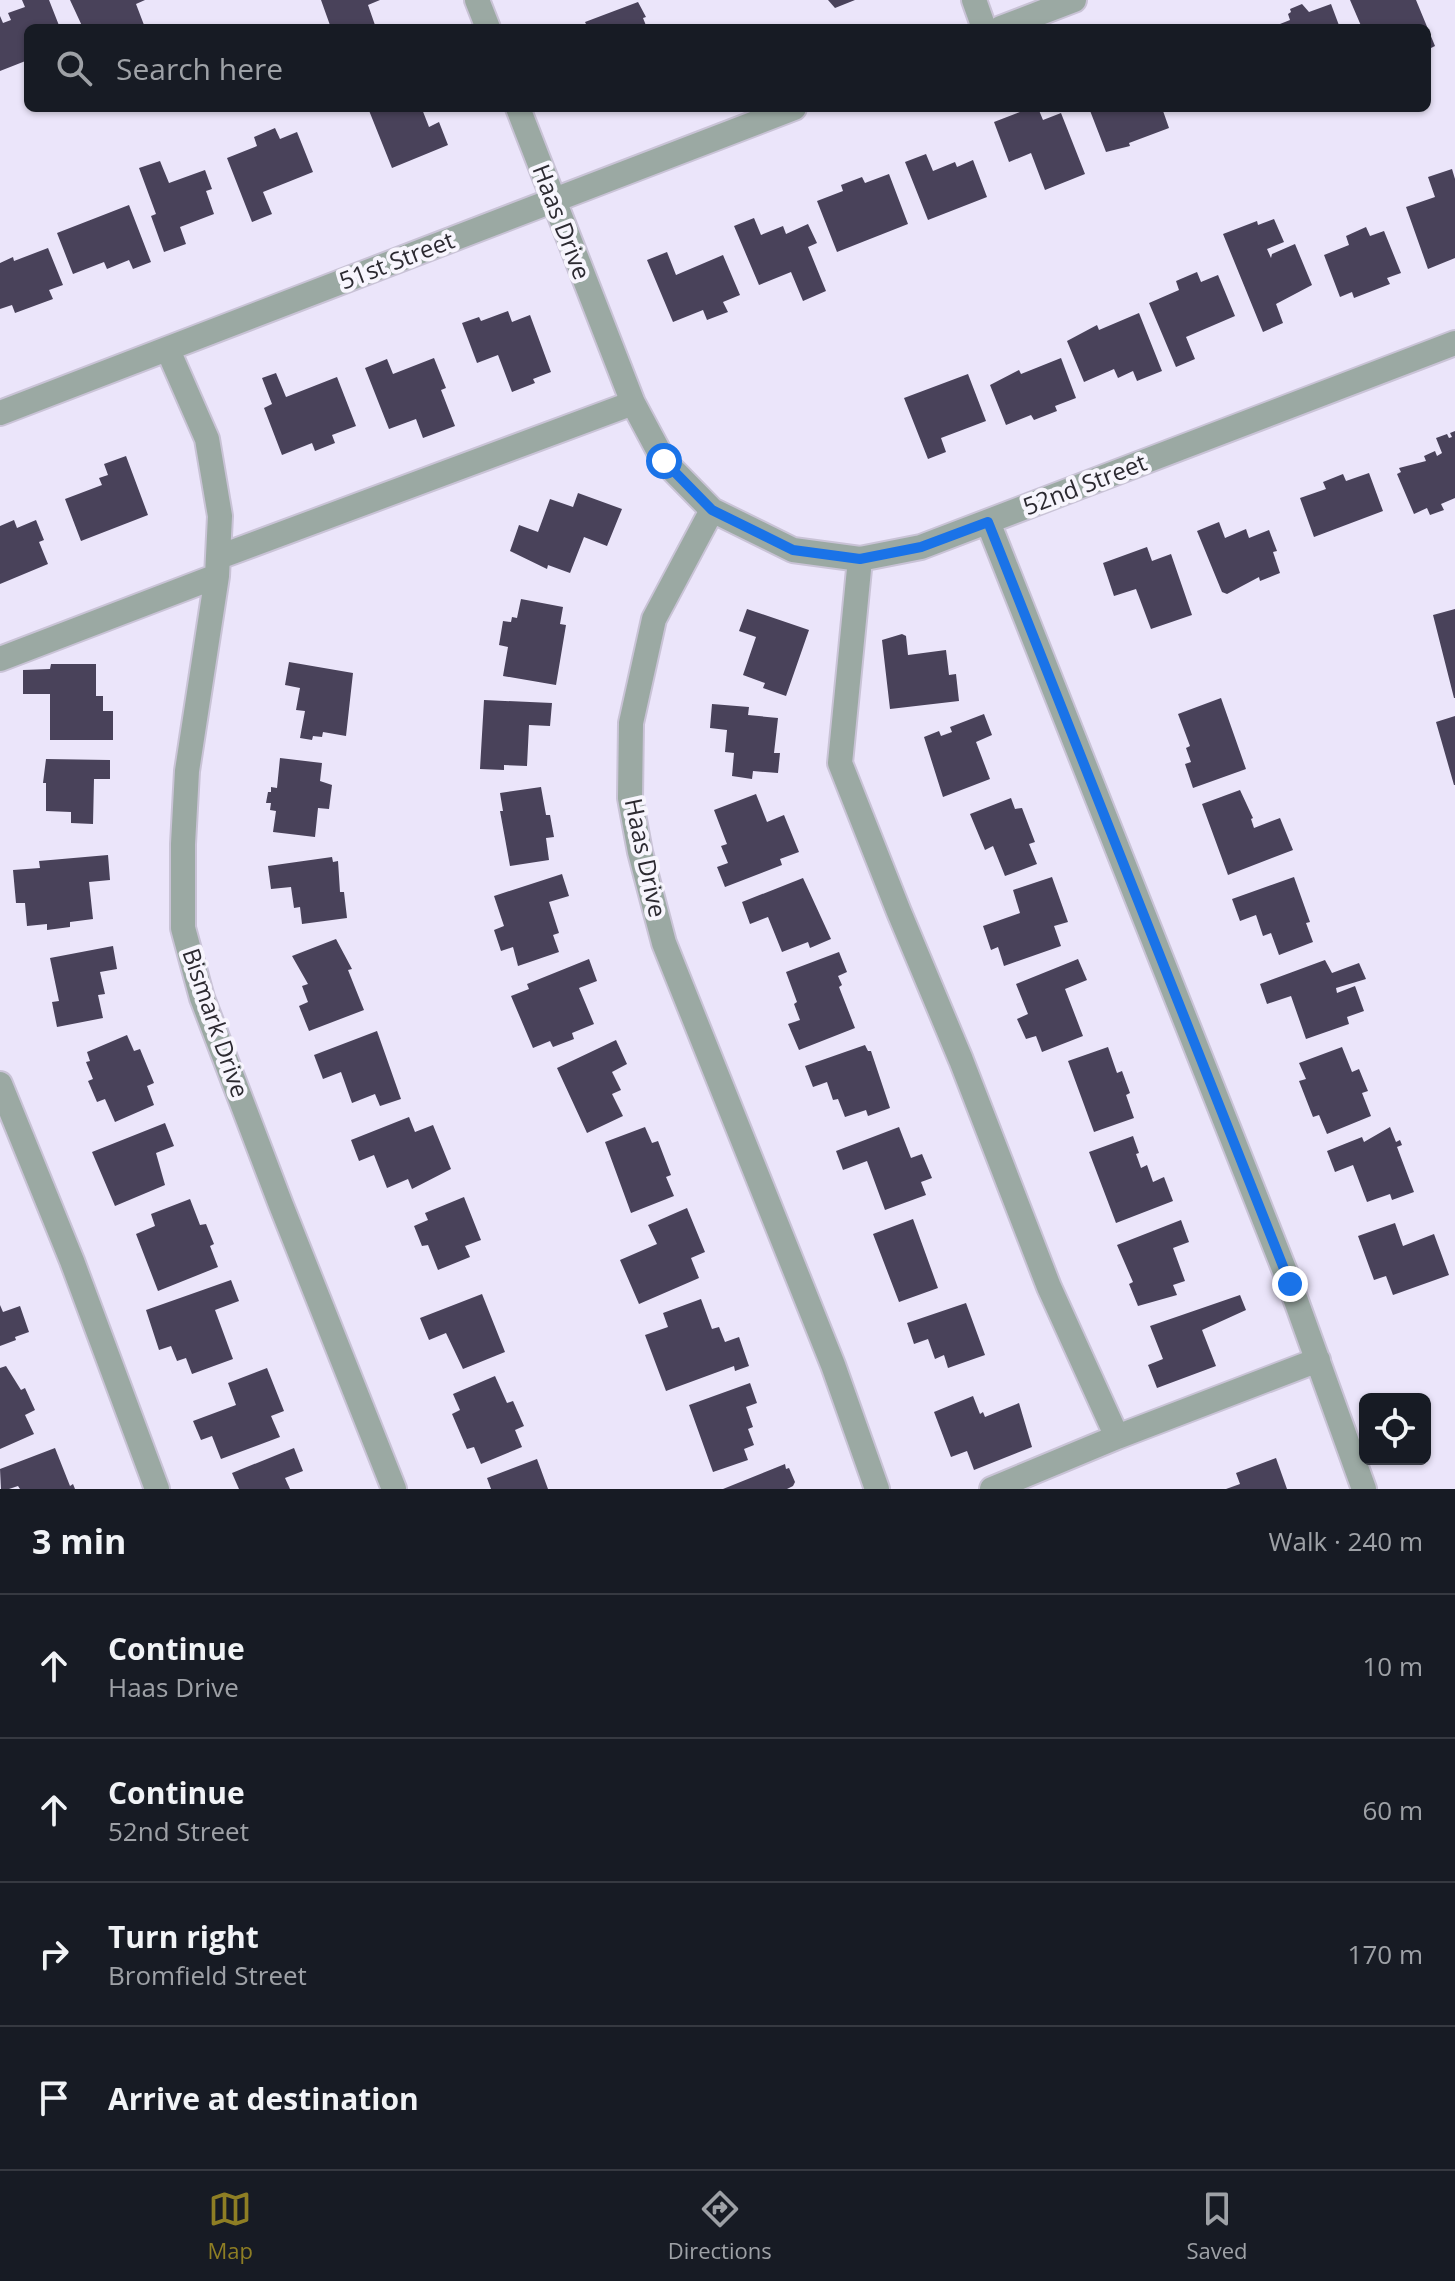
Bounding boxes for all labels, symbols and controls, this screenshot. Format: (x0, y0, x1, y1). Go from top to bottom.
search box (24, 24, 1431, 112)
icon: search (52, 46, 96, 90)
text: Search here (116, 48, 283, 89)
street label: Haas Drive (525, 159, 599, 284)
street label: 51st Street (334, 223, 459, 297)
route start (646, 443, 682, 479)
street label: 52nd Street (1018, 445, 1151, 522)
street label: Haas Drive (618, 795, 675, 920)
street label: Bismark Drive (175, 943, 257, 1102)
route end (1272, 1266, 1308, 1302)
map controls (1359, 1393, 1431, 1465)
button: locate (1359, 1393, 1431, 1465)
text: 3 min (32, 1518, 126, 1564)
text: Walk · 240 m (1269, 1523, 1423, 1559)
text: Continue (108, 1628, 245, 1669)
icon: ahead (32, 1644, 76, 1688)
text: 10 m (1362, 1648, 1423, 1684)
text: Haas Drive (108, 1669, 239, 1705)
text: Continue (108, 1772, 245, 1813)
icon: ahead (32, 1788, 76, 1832)
text: 60 m (1362, 1792, 1423, 1828)
text: 52nd Street (108, 1813, 249, 1849)
text: Turn right (108, 1916, 259, 1957)
icon: right (32, 1932, 76, 1976)
text: 170 m (1348, 1936, 1423, 1972)
text: Bromfield Street (108, 1957, 307, 1993)
icon: arrive (32, 2076, 76, 2120)
text: Arrive at destination (108, 2078, 419, 2119)
tab: Map (207, 2187, 253, 2265)
tab: Directions (668, 2187, 772, 2265)
tab: Saved (1186, 2187, 1248, 2265)

